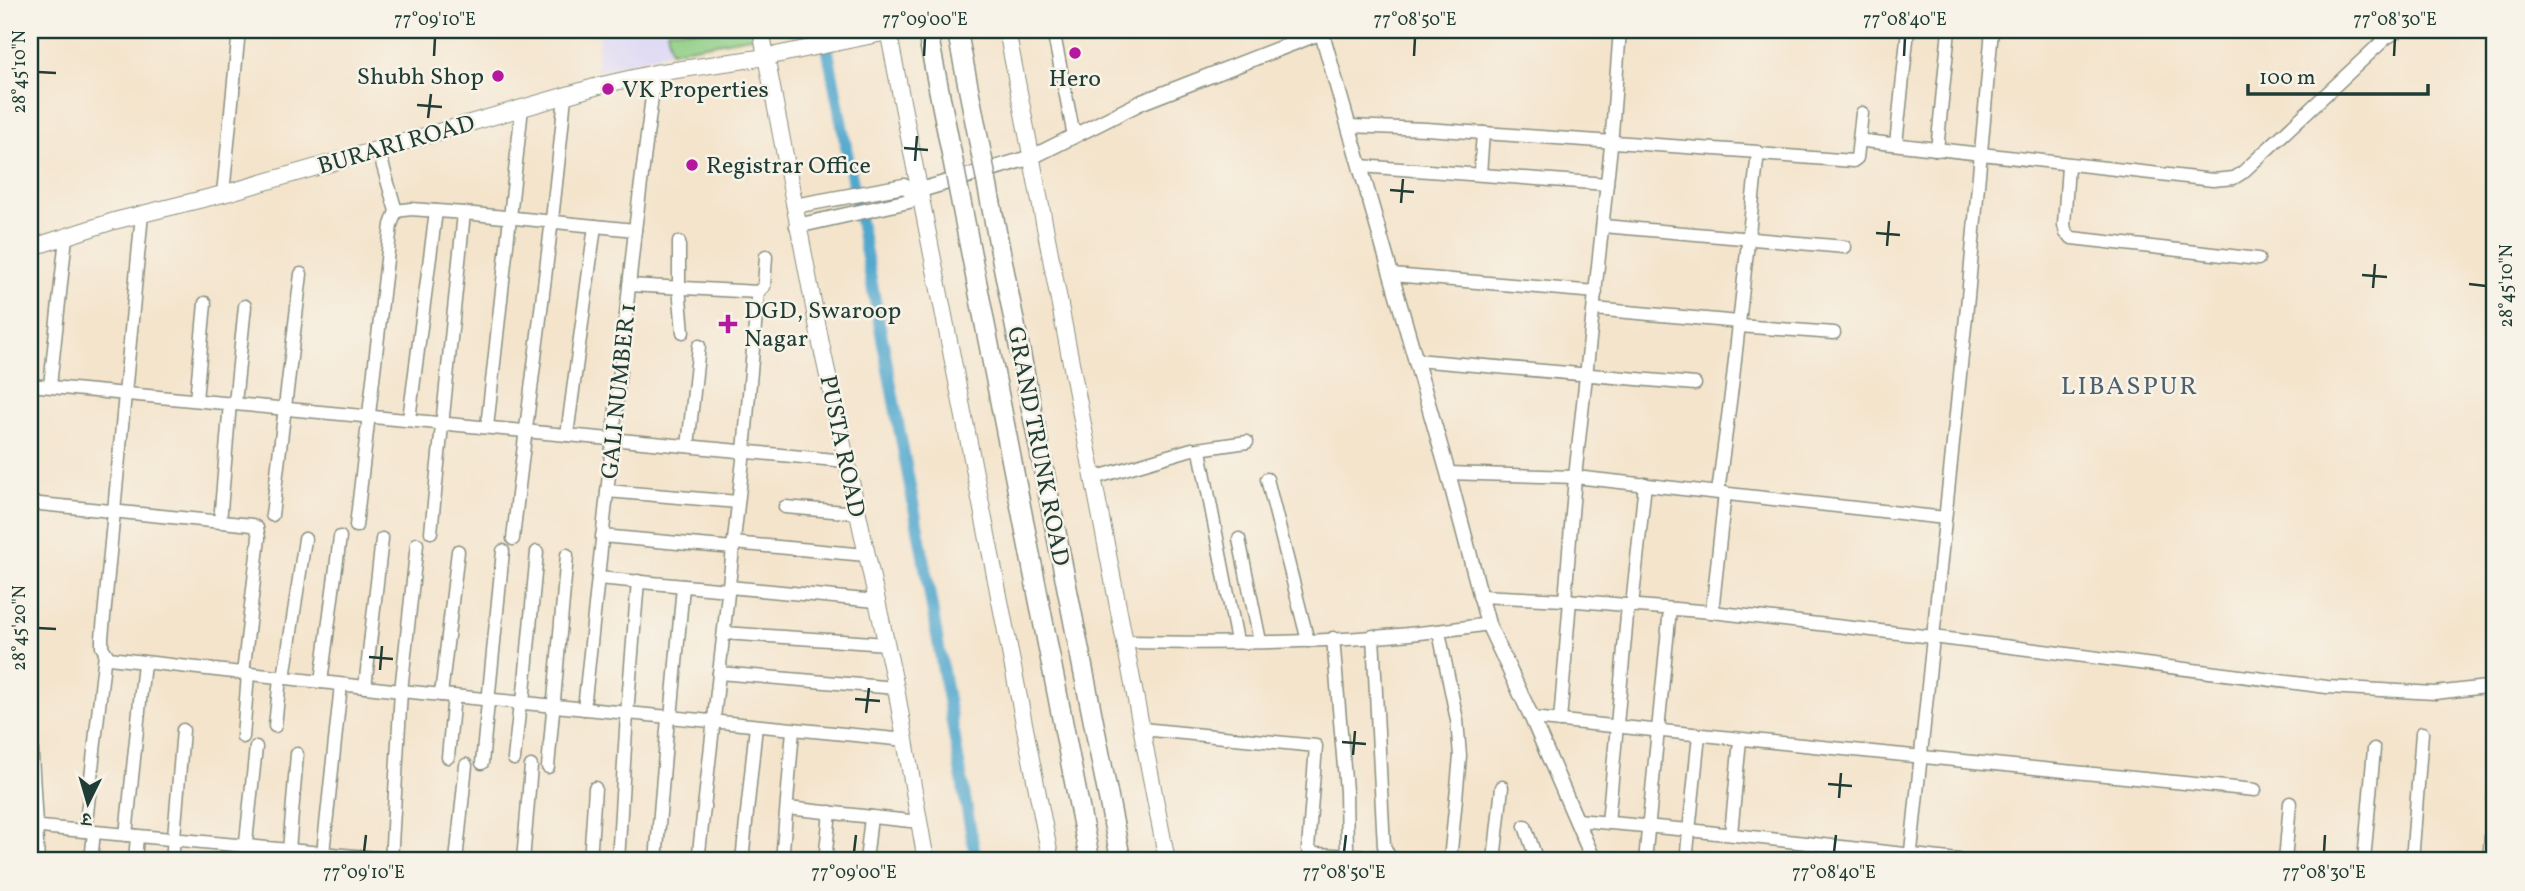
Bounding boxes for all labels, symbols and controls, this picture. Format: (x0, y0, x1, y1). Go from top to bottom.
text: 77°09'10"E (394, 8, 476, 33)
text: 77°09'00"E (882, 8, 968, 33)
text: 77°08'50"E (1373, 8, 1457, 33)
text: 77°08'40"E (1863, 8, 1947, 33)
text: 77°08'30"E (2353, 8, 2437, 33)
text: 28°45'10"N (8, 30, 33, 114)
marker: Hero (1067, 45, 1083, 61)
scale bar (2248, 52, 2429, 96)
place label: Shubh Shop (357, 61, 484, 95)
place label: Hero (1049, 63, 1101, 97)
text: 100 m (2259, 64, 2316, 93)
marker: Shubh Shop (490, 68, 506, 84)
place label: VK Properties (622, 74, 769, 108)
marker: VK Properties (600, 81, 616, 97)
street label: BURARI ROAD (314, 107, 479, 185)
place label: Registrar Office (706, 150, 871, 184)
marker: Registrar Office (684, 157, 700, 173)
text: 28°45'10"N (2495, 244, 2520, 328)
place label: DGD, Swaroop Nagar (744, 295, 901, 357)
street label: GALI NUMBER 1 (594, 302, 646, 481)
marker: DGD, Swaroop Nagar (718, 314, 738, 334)
street label: GRAND TRUNK ROAD (997, 324, 1077, 569)
district label: LIBASPUR (2061, 369, 2199, 405)
street label: PUSTA ROAD (809, 372, 873, 521)
text: 28°45'20"N (8, 585, 33, 671)
north arrow (52, 768, 122, 838)
text: उ (79, 804, 95, 831)
text: 77°09'10"E (323, 861, 405, 886)
text: 77°09'00"E (811, 861, 897, 886)
text: 77°08'50"E (1302, 861, 1386, 886)
text: 77°08'40"E (1792, 861, 1876, 886)
text: 77°08'30"E (2282, 861, 2366, 886)

